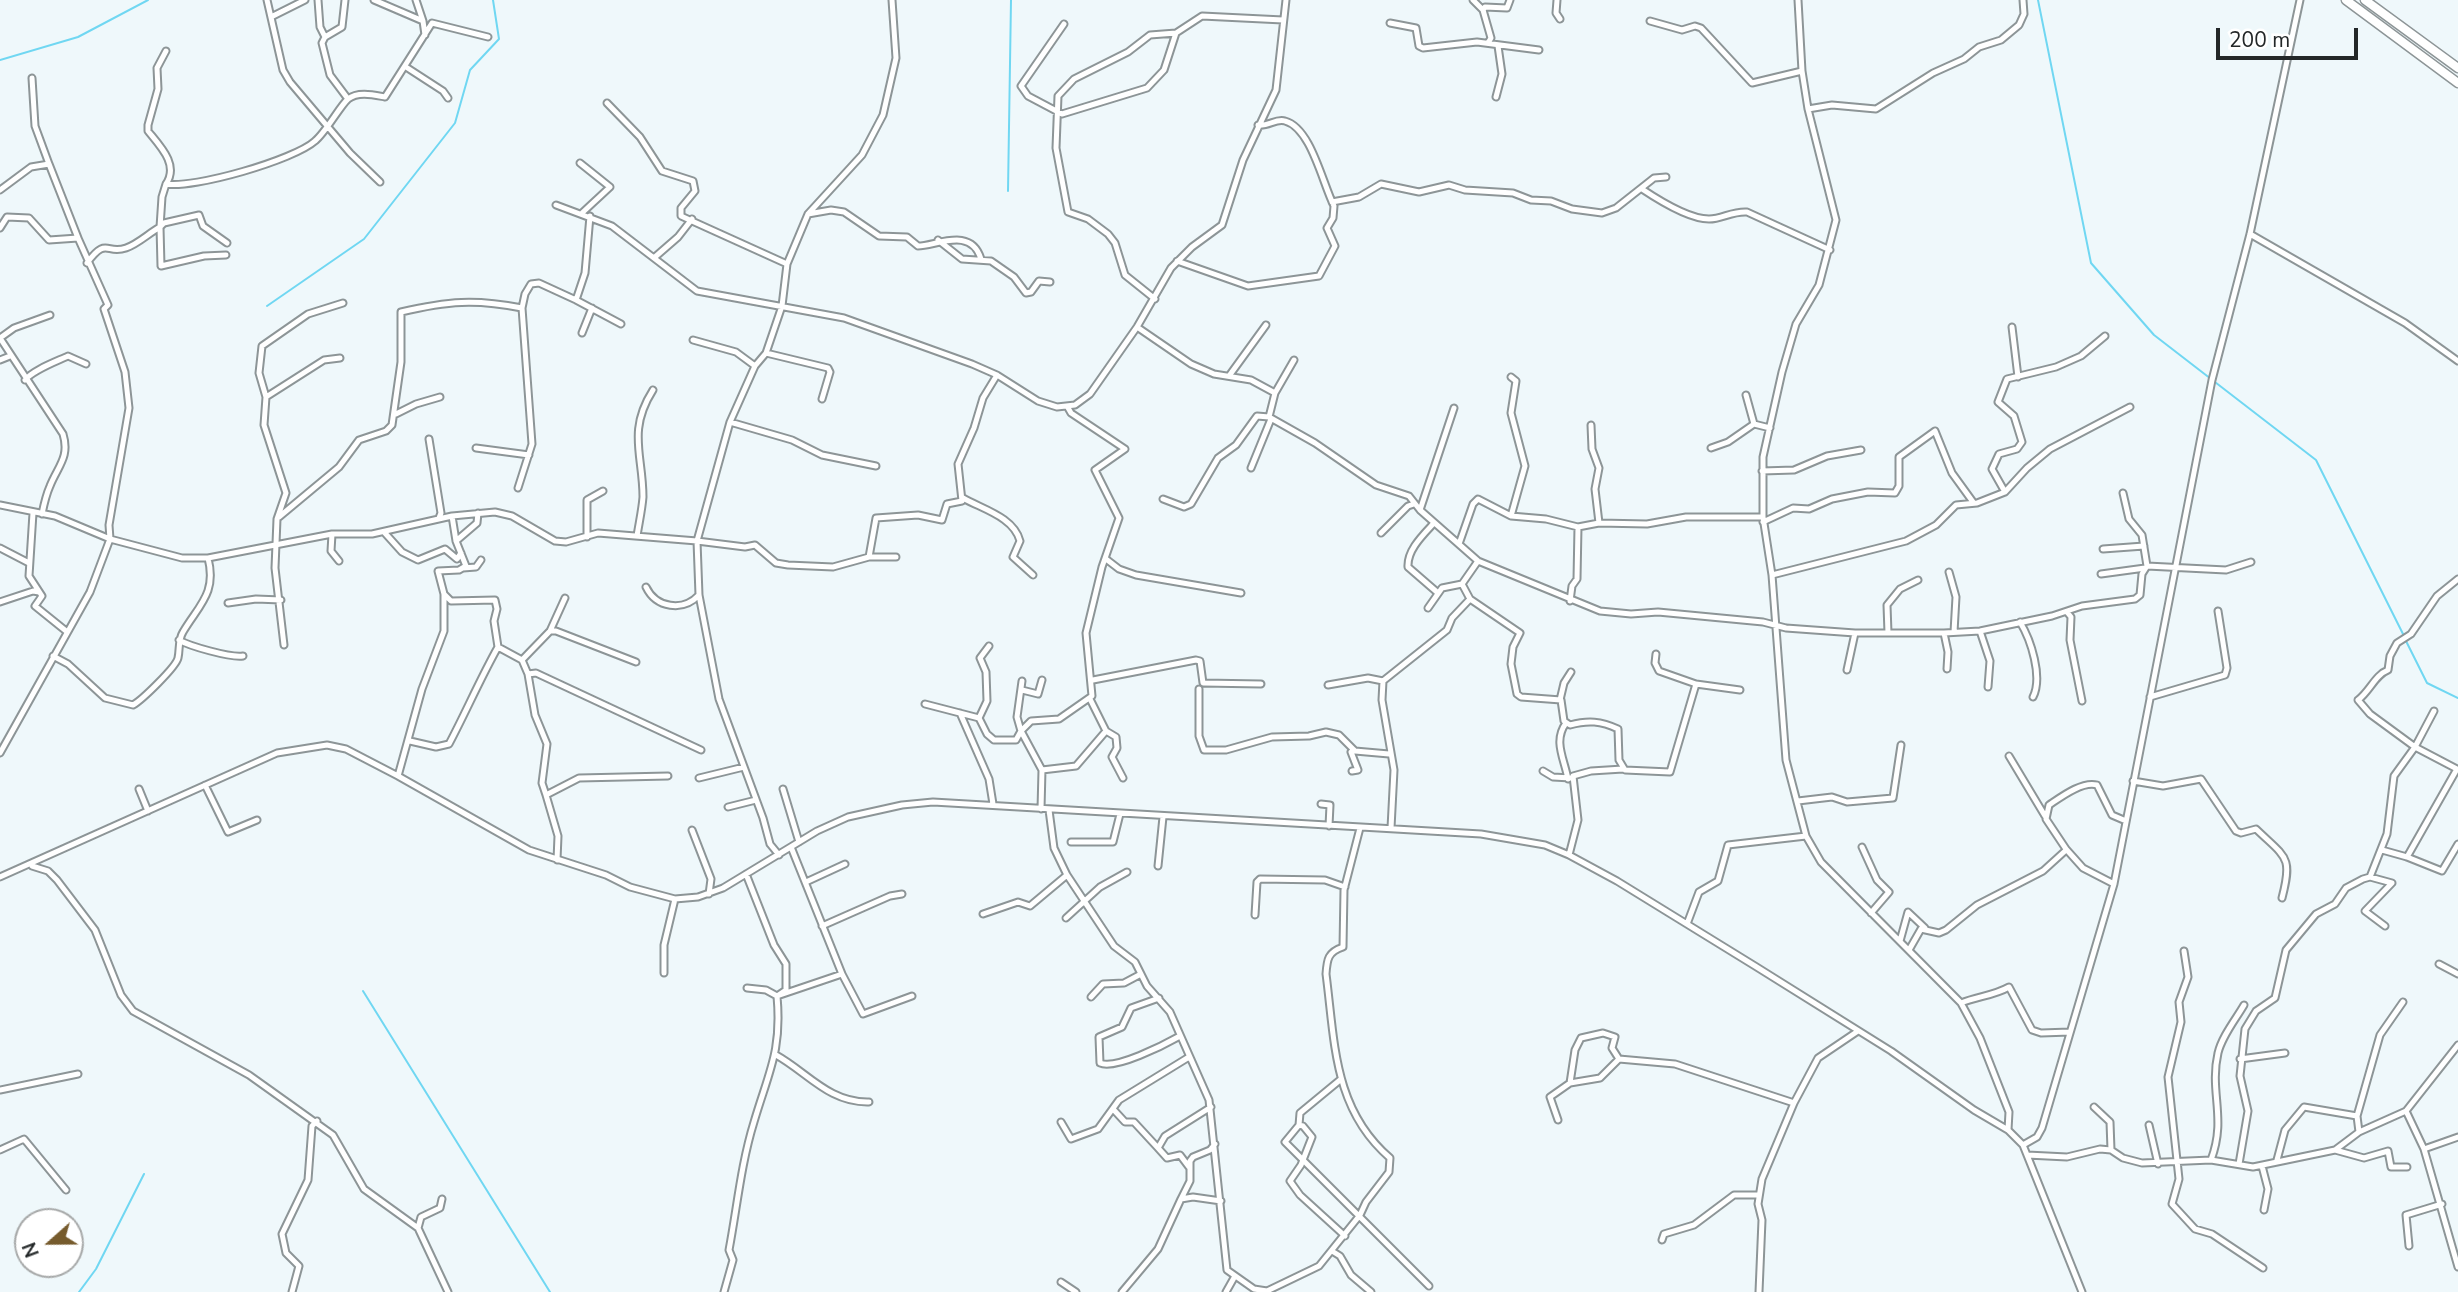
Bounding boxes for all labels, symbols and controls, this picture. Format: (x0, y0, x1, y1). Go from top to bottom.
scale bar (2220, 14, 2362, 58)
text: 200 m (2229, 26, 2290, 54)
north arrow (14, 1208, 84, 1278)
text: N (17, 1239, 46, 1261)

